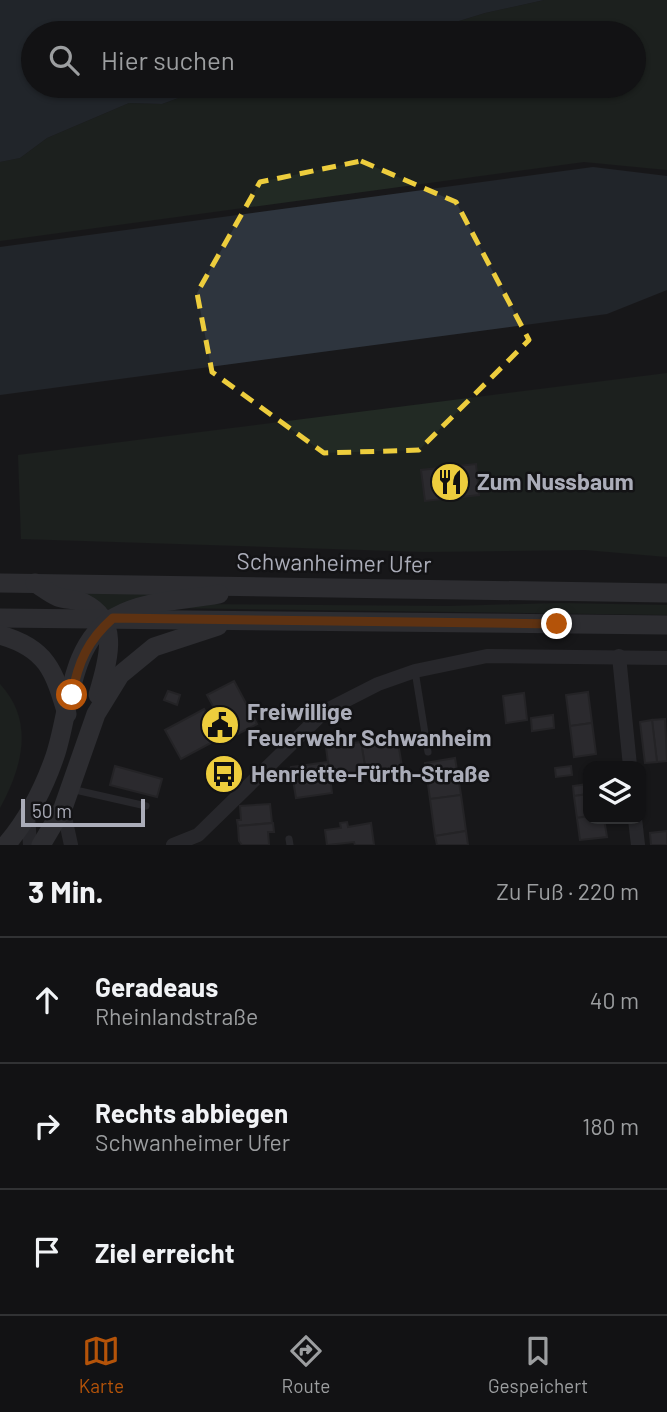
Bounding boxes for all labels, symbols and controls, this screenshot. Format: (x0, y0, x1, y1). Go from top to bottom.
search box (21, 21, 646, 98)
icon: search (45, 41, 83, 79)
text: Hier suchen (101, 44, 235, 75)
restaurant icon: Zum Nussbaum (429, 461, 471, 503)
place label: Zum Nussbaum (477, 467, 634, 495)
street label: Schwanheimer Ufer (236, 546, 432, 578)
route end (541, 608, 572, 639)
route start (56, 679, 87, 710)
place label: Freiwillige Feuerwehr Schwanheim (247, 697, 491, 751)
public building icon: Freiwillige Feuerwehr Schwanheim (199, 704, 241, 746)
bus stop icon: Henriette-Fürth-Straße (203, 753, 245, 795)
place label: Henriette-Fürth-Straße (251, 759, 490, 787)
map controls (583, 761, 646, 824)
button: layers (583, 761, 646, 824)
scale bar (21, 796, 145, 828)
text: 50 m (32, 799, 72, 822)
text: 3 Min. (28, 873, 104, 909)
text: Zu Fuß · 220 m (496, 877, 639, 905)
text: Geradeaus (95, 971, 218, 1002)
icon: ahead (28, 981, 66, 1019)
text: 40 m (590, 986, 639, 1014)
text: Rheinlandstraße (95, 1002, 258, 1030)
text: Rechts abbiegen (95, 1097, 288, 1128)
icon: right (28, 1107, 66, 1145)
text: 180 m (582, 1112, 639, 1140)
text: Schwanheimer Ufer (95, 1128, 290, 1156)
icon: arrive (28, 1233, 66, 1271)
text: Ziel erreicht (95, 1237, 235, 1268)
tab: Karte (79, 1332, 124, 1397)
tab: Route (282, 1332, 330, 1397)
tab: Gespeichert (488, 1332, 588, 1397)

